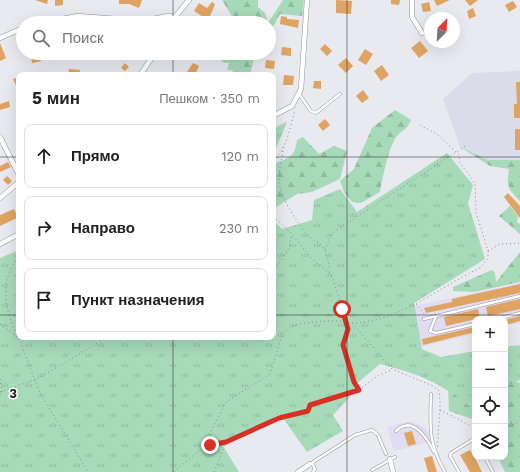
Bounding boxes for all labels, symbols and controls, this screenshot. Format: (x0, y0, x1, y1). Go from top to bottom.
north arrow (424, 12, 460, 48)
search box (16, 16, 276, 60)
icon: search (30, 27, 52, 49)
text: Поиск (62, 29, 104, 47)
text: 5 мин (32, 88, 80, 108)
text: Пешком · 350 m (159, 91, 260, 106)
icon: ahead (33, 145, 55, 167)
text: Прямо (71, 147, 120, 165)
text: 120 m (221, 149, 259, 164)
icon: right (33, 217, 55, 239)
text: Направо (71, 219, 135, 237)
text: 230 m (219, 221, 259, 236)
icon: arrive (33, 289, 55, 311)
text: Пункт назначения (71, 291, 204, 309)
route start (333, 300, 351, 318)
map controls (472, 316, 508, 460)
button: + (472, 316, 508, 352)
button: − (472, 352, 508, 388)
text: 3 (9, 386, 17, 401)
button: locate (472, 388, 508, 424)
button: layers (472, 424, 508, 460)
route end (201, 436, 219, 454)

